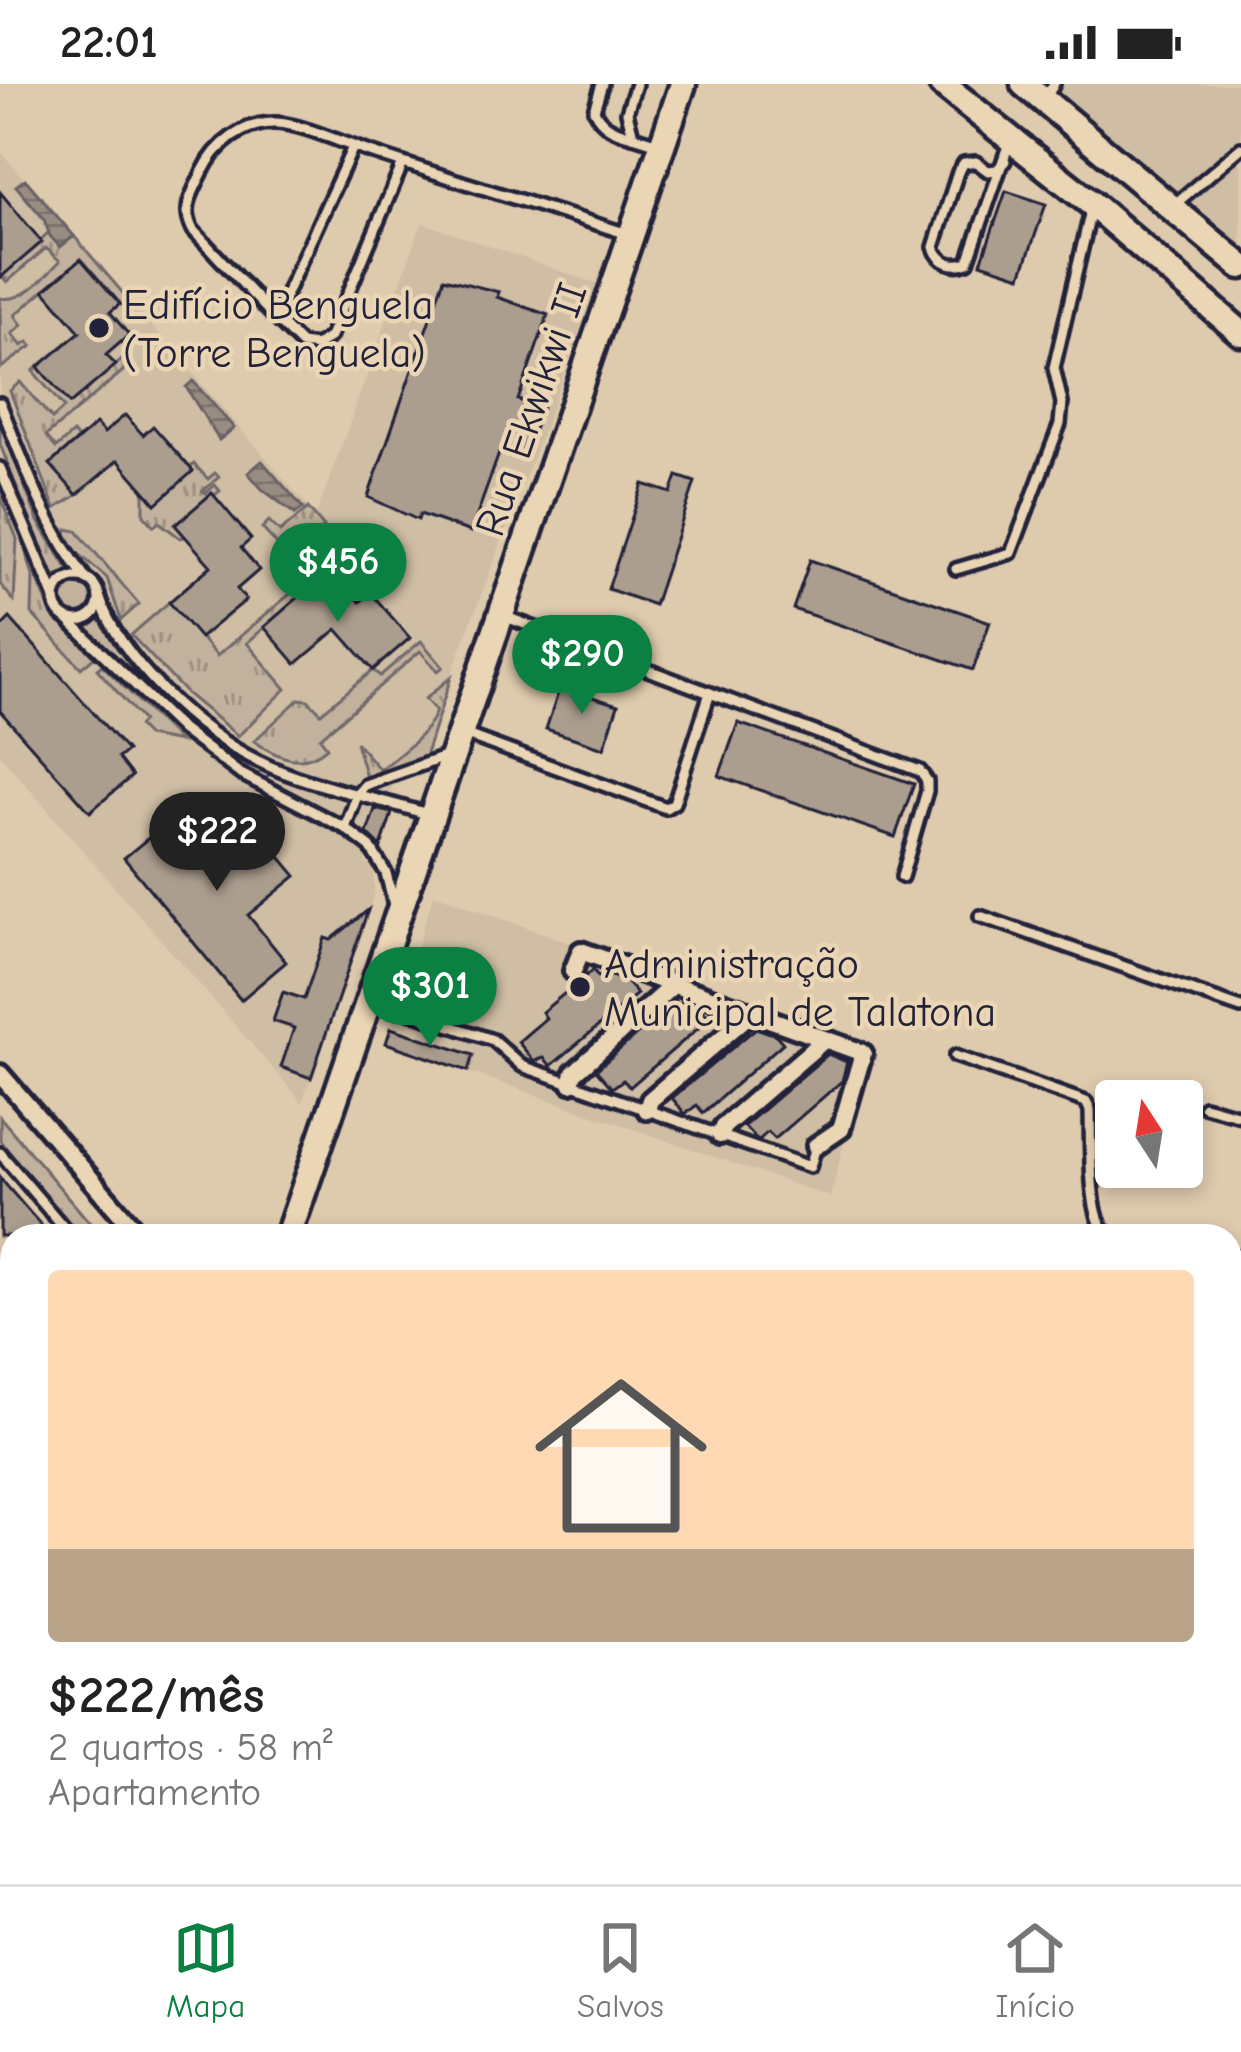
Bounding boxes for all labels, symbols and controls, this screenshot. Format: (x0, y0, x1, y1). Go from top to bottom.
text: 22:01 (60, 16, 158, 68)
street label: Rua Ekwikwi II (465, 276, 598, 542)
place label: Edifício Benguela (Torre Benguela) (123, 281, 433, 378)
marker: Edifício Benguela (Torre Benguela) (86, 315, 112, 341)
pin: $456 (267, 523, 409, 625)
text: $456 (297, 539, 379, 584)
pin: $290 (511, 615, 653, 717)
text: $290 (539, 631, 625, 676)
pin: $222 (146, 792, 288, 894)
text: $222 (176, 808, 258, 853)
place label: Administração Municipal de Talatona (604, 940, 996, 1037)
pin: $301 (359, 947, 501, 1049)
text: $301 (390, 963, 470, 1008)
marker: Administração Municipal de Talatona (567, 974, 593, 1000)
north arrow (1095, 1080, 1203, 1188)
map controls (1095, 1080, 1203, 1188)
icon: home (513, 1348, 729, 1564)
text: $222/mês (48, 1666, 265, 1725)
text: 2 quartos · 58 m² (48, 1725, 333, 1770)
text: Apartamento (48, 1770, 261, 1815)
tab: Mapa (166, 1915, 245, 2025)
tab: Salvos (577, 1915, 664, 2025)
tab: Início (995, 1915, 1075, 2025)

